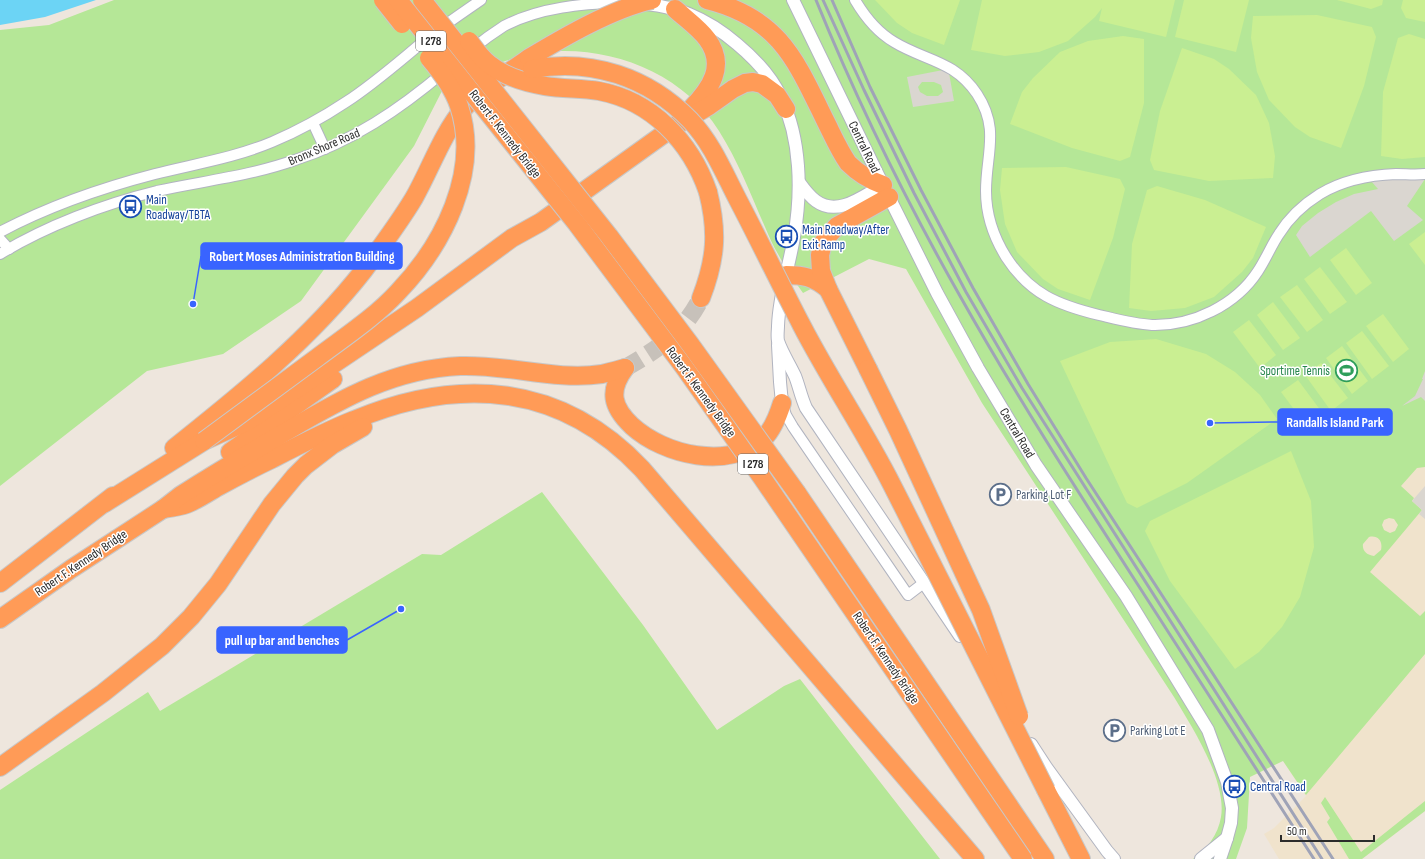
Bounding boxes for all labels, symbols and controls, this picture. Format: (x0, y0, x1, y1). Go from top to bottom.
road number: I 278 (416, 31, 446, 51)
street label: Robert F. Kennedy Bridge (466, 87, 544, 181)
street label: Central Road (845, 118, 883, 176)
street label: Bronx Shore Road (286, 125, 362, 169)
place label: Main Roadway/TBTA (146, 192, 211, 223)
bus stop icon: Main Roadway/TBTA (118, 194, 144, 220)
place label: Main Roadway/After Exit Ramp (802, 222, 890, 253)
bus stop icon: Main Roadway/After Exit Ramp (773, 224, 799, 250)
callout: Robert Moses Administration Building (201, 243, 402, 269)
text: Robert Moses Administration Building (209, 248, 395, 265)
street label: Robert F. Kennedy Bridge (663, 344, 739, 440)
sports icon: Sportime Tennis (1333, 358, 1359, 384)
place label: Sportime Tennis (1260, 363, 1330, 379)
street label: Central Road (996, 405, 1038, 461)
callout: Randalls Island Park (1278, 409, 1392, 435)
text: Randalls Island Park (1286, 414, 1384, 431)
road number: I 278 (738, 454, 768, 474)
parking icon: Parking Lot F (988, 482, 1014, 508)
place label: Parking Lot F (1016, 487, 1071, 503)
street label: Robert F. Kennedy Bridge (32, 526, 130, 600)
street label: Robert F. Kennedy Bridge (849, 609, 923, 707)
callout: pull up bar and benches (217, 627, 347, 653)
text: pull up bar and benches (225, 632, 339, 649)
parking icon: Parking Lot E (1102, 718, 1128, 744)
place label: Parking Lot E (1130, 723, 1186, 739)
bus stop icon: Central Road (1222, 774, 1248, 800)
place label: Central Road (1250, 779, 1306, 795)
scale bar (1281, 817, 1374, 843)
text: 50 m (1287, 824, 1307, 839)

